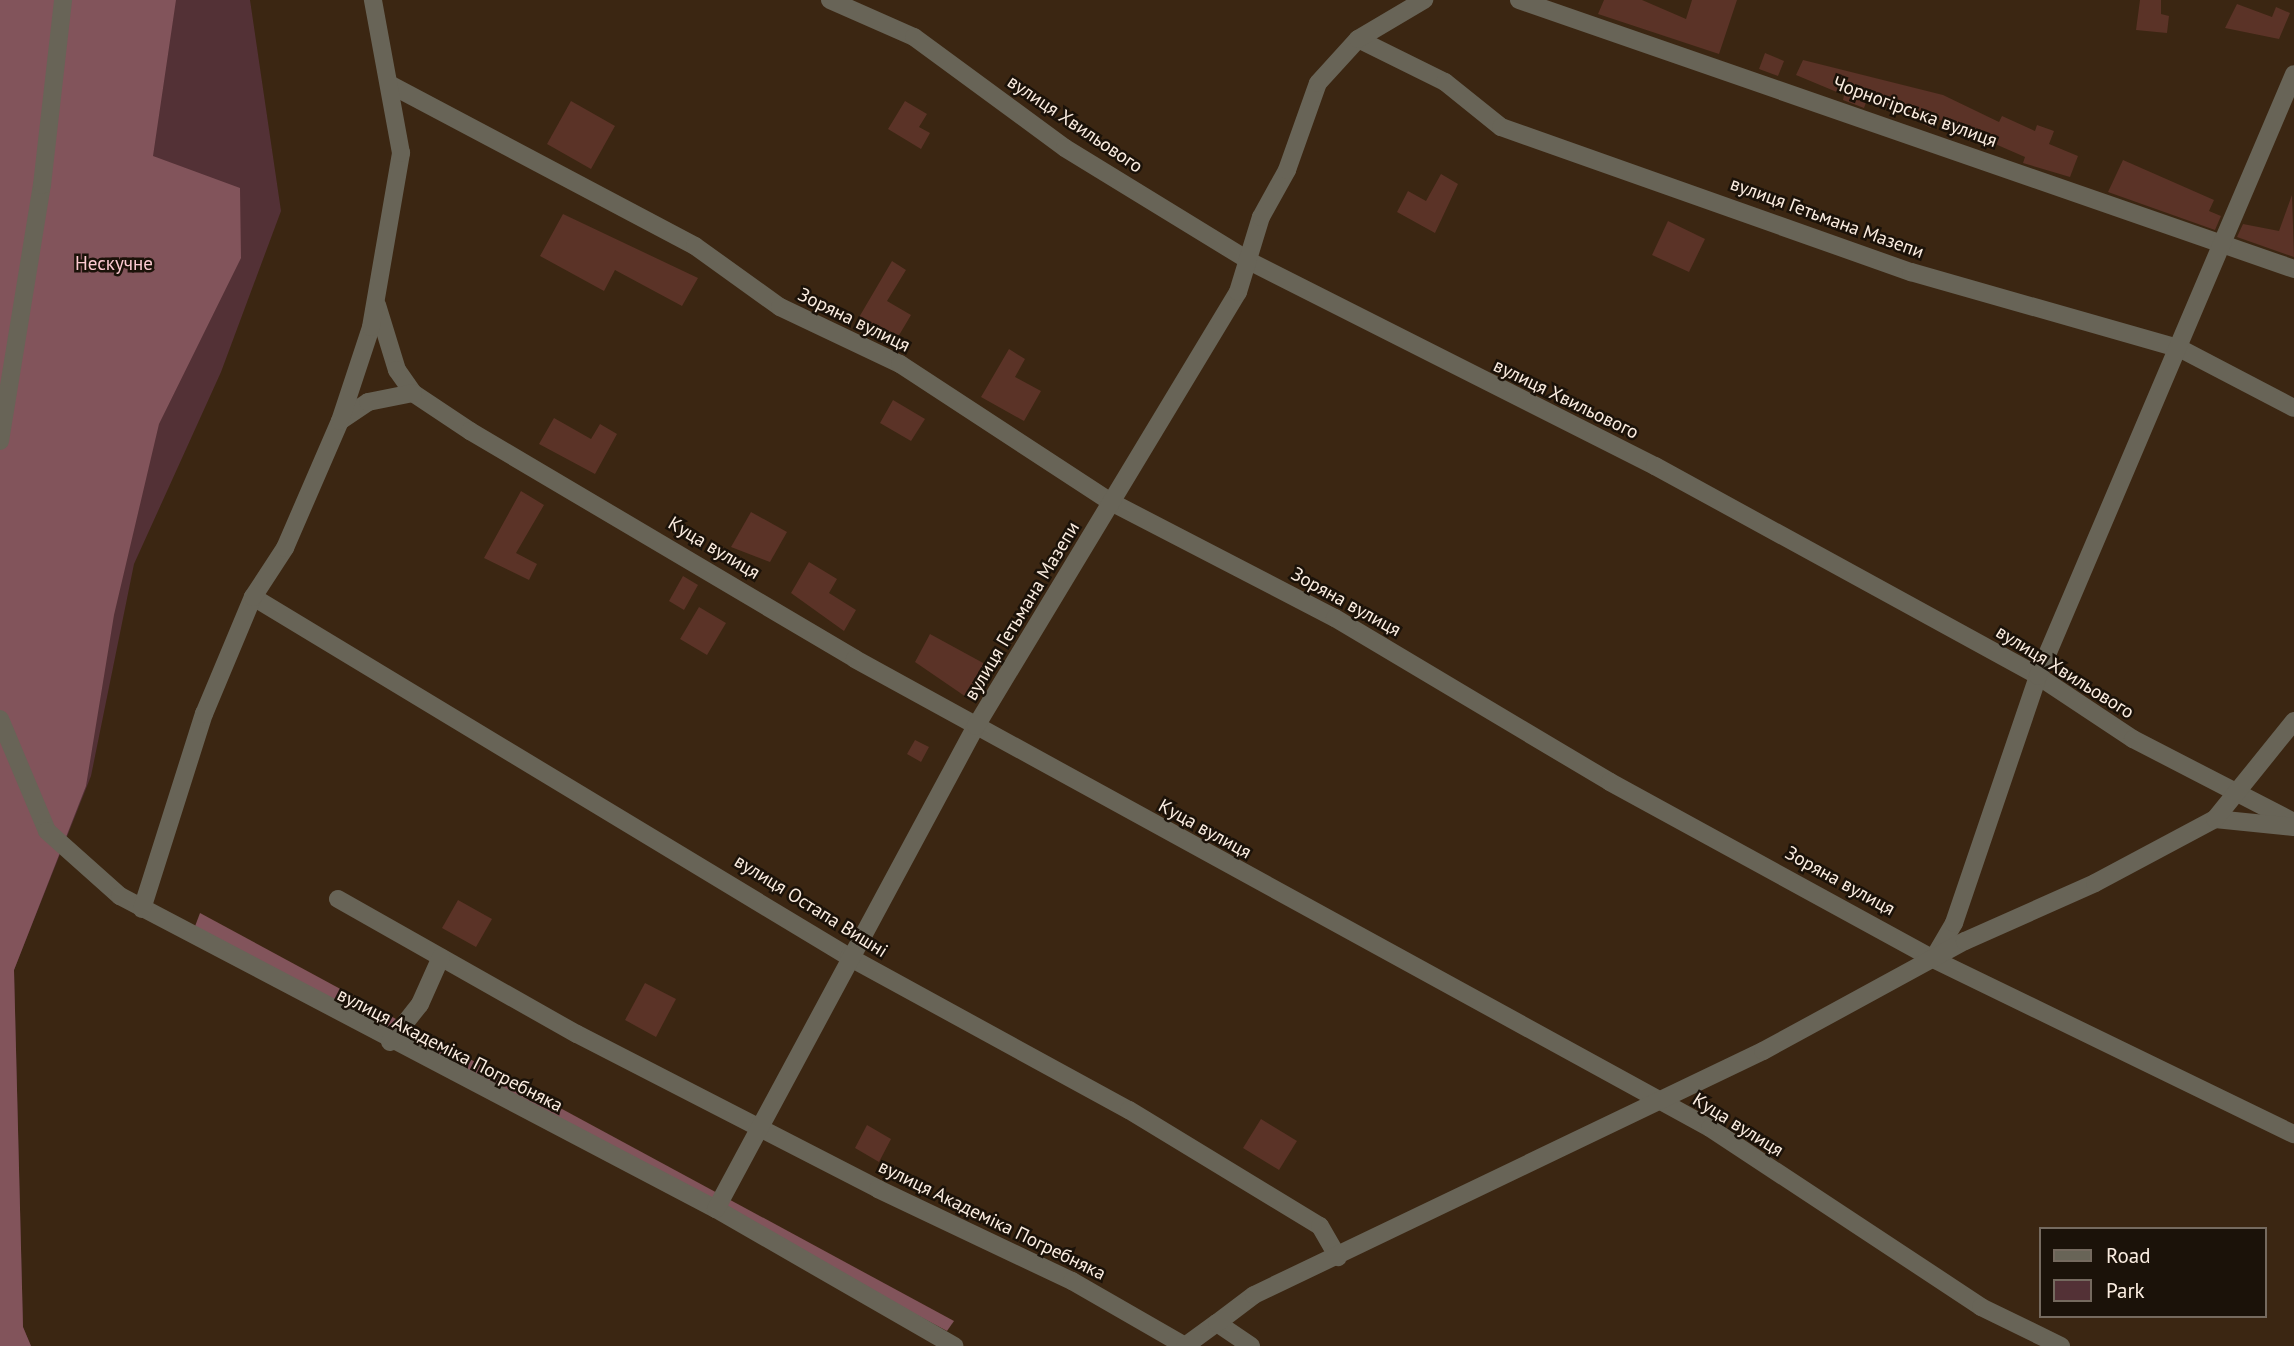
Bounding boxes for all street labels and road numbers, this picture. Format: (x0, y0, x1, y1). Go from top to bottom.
street label: вулиця Хвильового (1003, 70, 1147, 178)
street label: Чорногірська вулиця (1830, 72, 2000, 152)
street label: вулиця Гетьмана Мазепи (1727, 172, 1927, 264)
street label: Зоряна вулиця (794, 283, 914, 357)
street label: вулиця Хвильового (1490, 354, 1642, 444)
street label: Куца вулиця (664, 512, 764, 584)
street label: вулиця Гетьмана Мазепи (960, 518, 1084, 704)
street label: Зоряна вулиця (1287, 562, 1405, 642)
street label: вулиця Хвильового (1992, 620, 2138, 724)
street label: Куца вулиця (1155, 794, 1255, 864)
street label: Зоряна вулиця (1781, 841, 1899, 921)
street label: вулиця Остапа Вишні (730, 850, 892, 962)
street label: вулиця Академіка Погребняка (333, 983, 567, 1117)
street label: Куца вулиця (1688, 1088, 1788, 1162)
street label: вулиця Академіка Погребняка (874, 1155, 1110, 1285)

